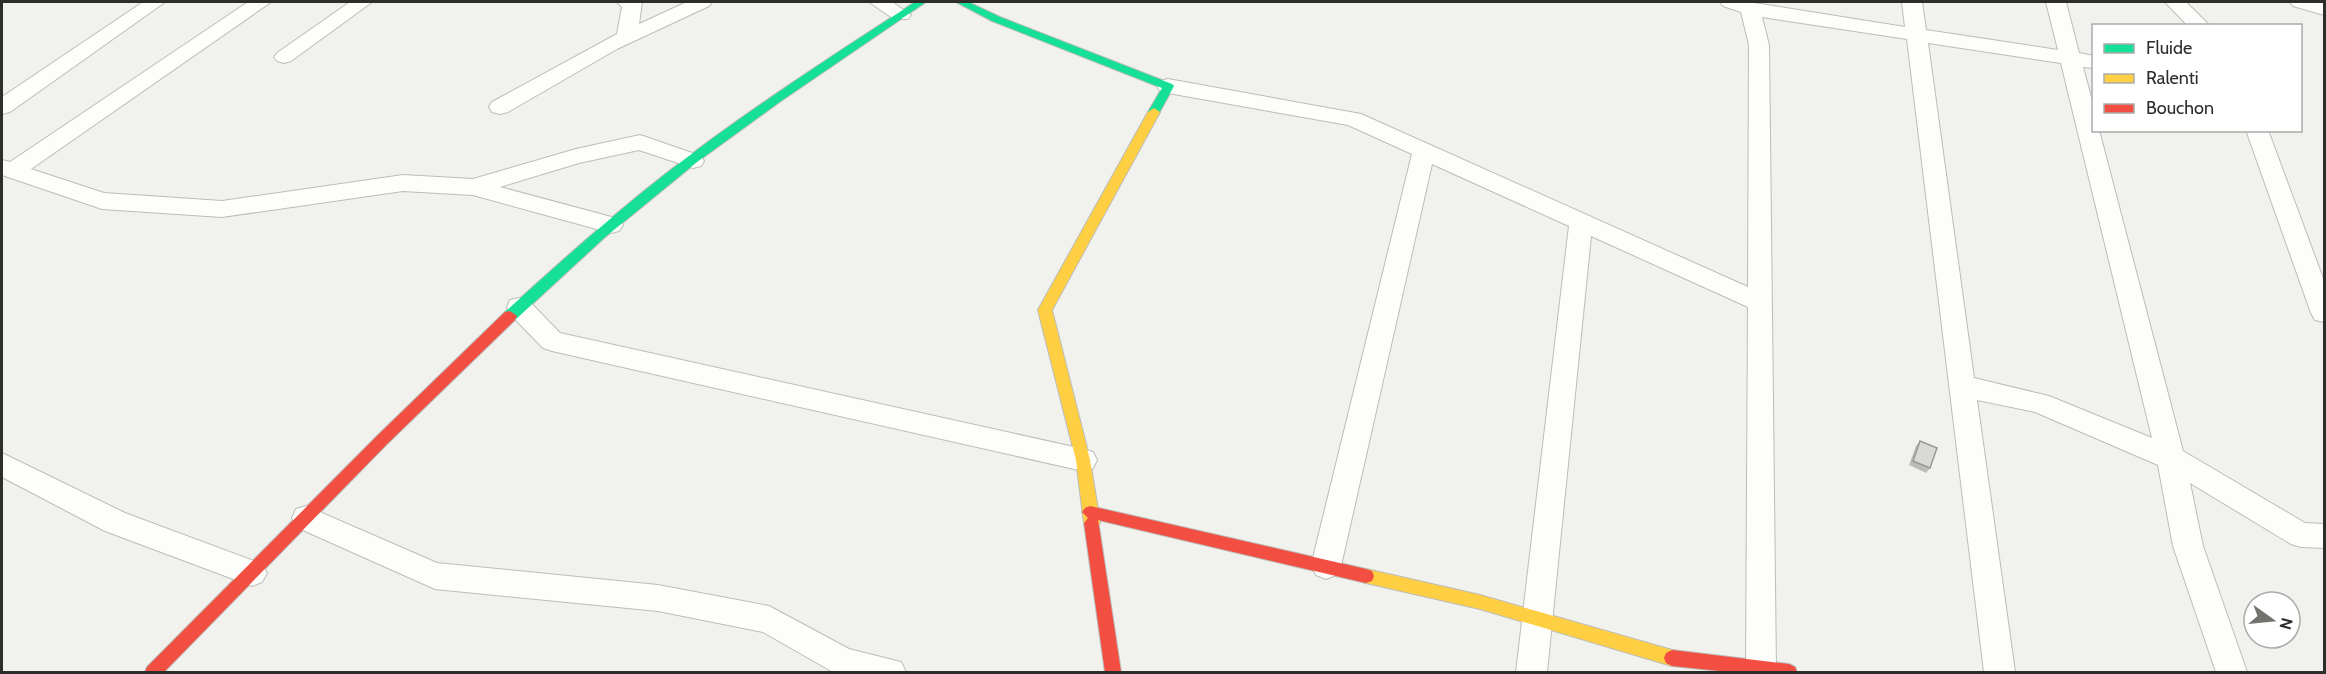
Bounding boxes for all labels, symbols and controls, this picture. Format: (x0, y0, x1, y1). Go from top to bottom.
legend (2092, 24, 2302, 132)
text: Fluide (2146, 37, 2192, 59)
text: Ralenti (2146, 67, 2199, 89)
text: Bouchon (2146, 97, 2214, 119)
north arrow (2242, 590, 2302, 650)
text: N (2275, 616, 2297, 632)

